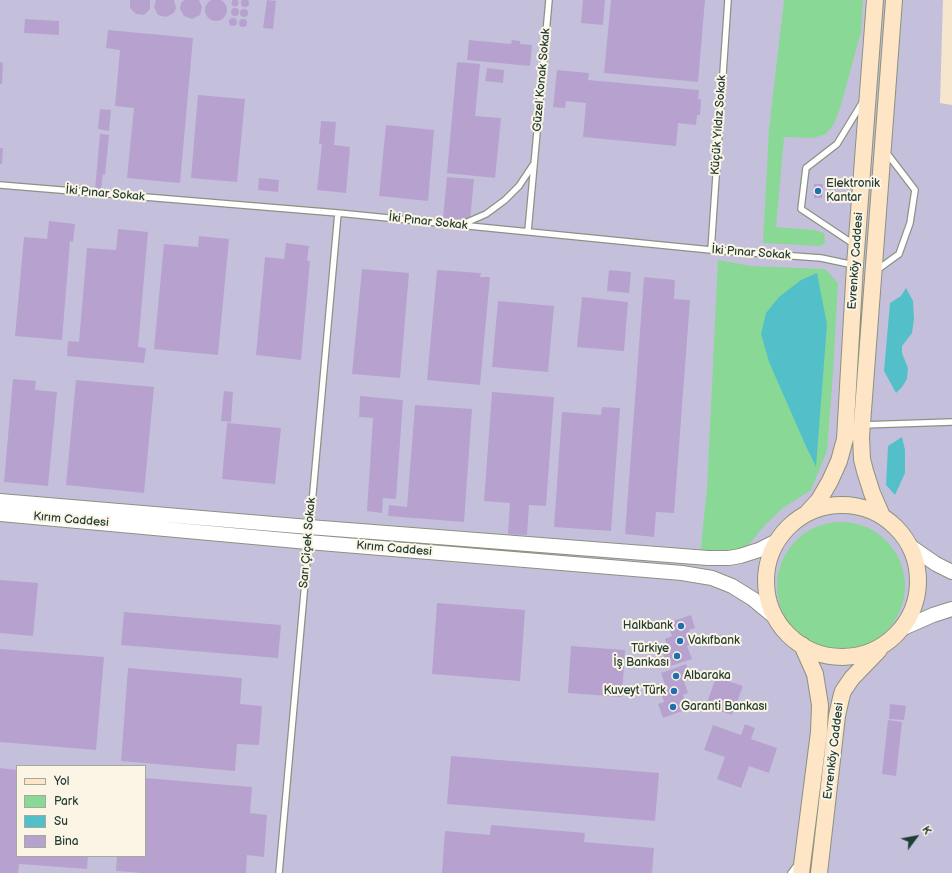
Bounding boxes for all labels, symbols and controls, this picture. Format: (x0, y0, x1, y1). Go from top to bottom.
street label: Güzel Konak Sokak (530, 28, 554, 132)
street label: Küçük Yıldız Sokak (708, 75, 730, 175)
place label: Elektronik Kantar (826, 177, 880, 205)
street label: İki Pınar Sokak (65, 183, 145, 205)
marker: Elektronik Kantar (813, 186, 823, 196)
street label: İki Pınar Sokak (388, 211, 468, 233)
street label: Evrenköy Caddesi (845, 212, 867, 310)
street label: İki Pınar Sokak (711, 243, 791, 263)
street label: Sarı Çiçek Sokak (297, 497, 319, 589)
street label: Kırım Caddesi (33, 510, 109, 530)
street label: Kırım Caddesi (356, 539, 432, 559)
place label: Halkbank (623, 619, 673, 633)
marker: Halkbank (676, 621, 686, 631)
place label: Vakıfbank (688, 634, 740, 648)
marker: Vakıfbank (675, 636, 685, 646)
place label: Türkiye İş Bankası (613, 642, 669, 670)
marker: Türkiye İş Bankası (672, 651, 682, 661)
place label: Albaraka (684, 669, 731, 683)
marker: Albaraka (671, 671, 681, 681)
place label: Kuveyt Türk (604, 684, 666, 698)
marker: Kuveyt Türk (669, 686, 679, 696)
place label: Garanti Bankası (681, 700, 767, 714)
marker: Garanti Bankası (668, 702, 678, 712)
street label: Evrenköy Caddesi (821, 702, 847, 800)
legend (16, 765, 146, 857)
text: Yol (54, 774, 69, 789)
text: Park (54, 794, 78, 809)
text: Su (54, 814, 68, 829)
north arrow (896, 817, 936, 857)
text: K (919, 824, 934, 837)
text: Bina (54, 834, 79, 849)

